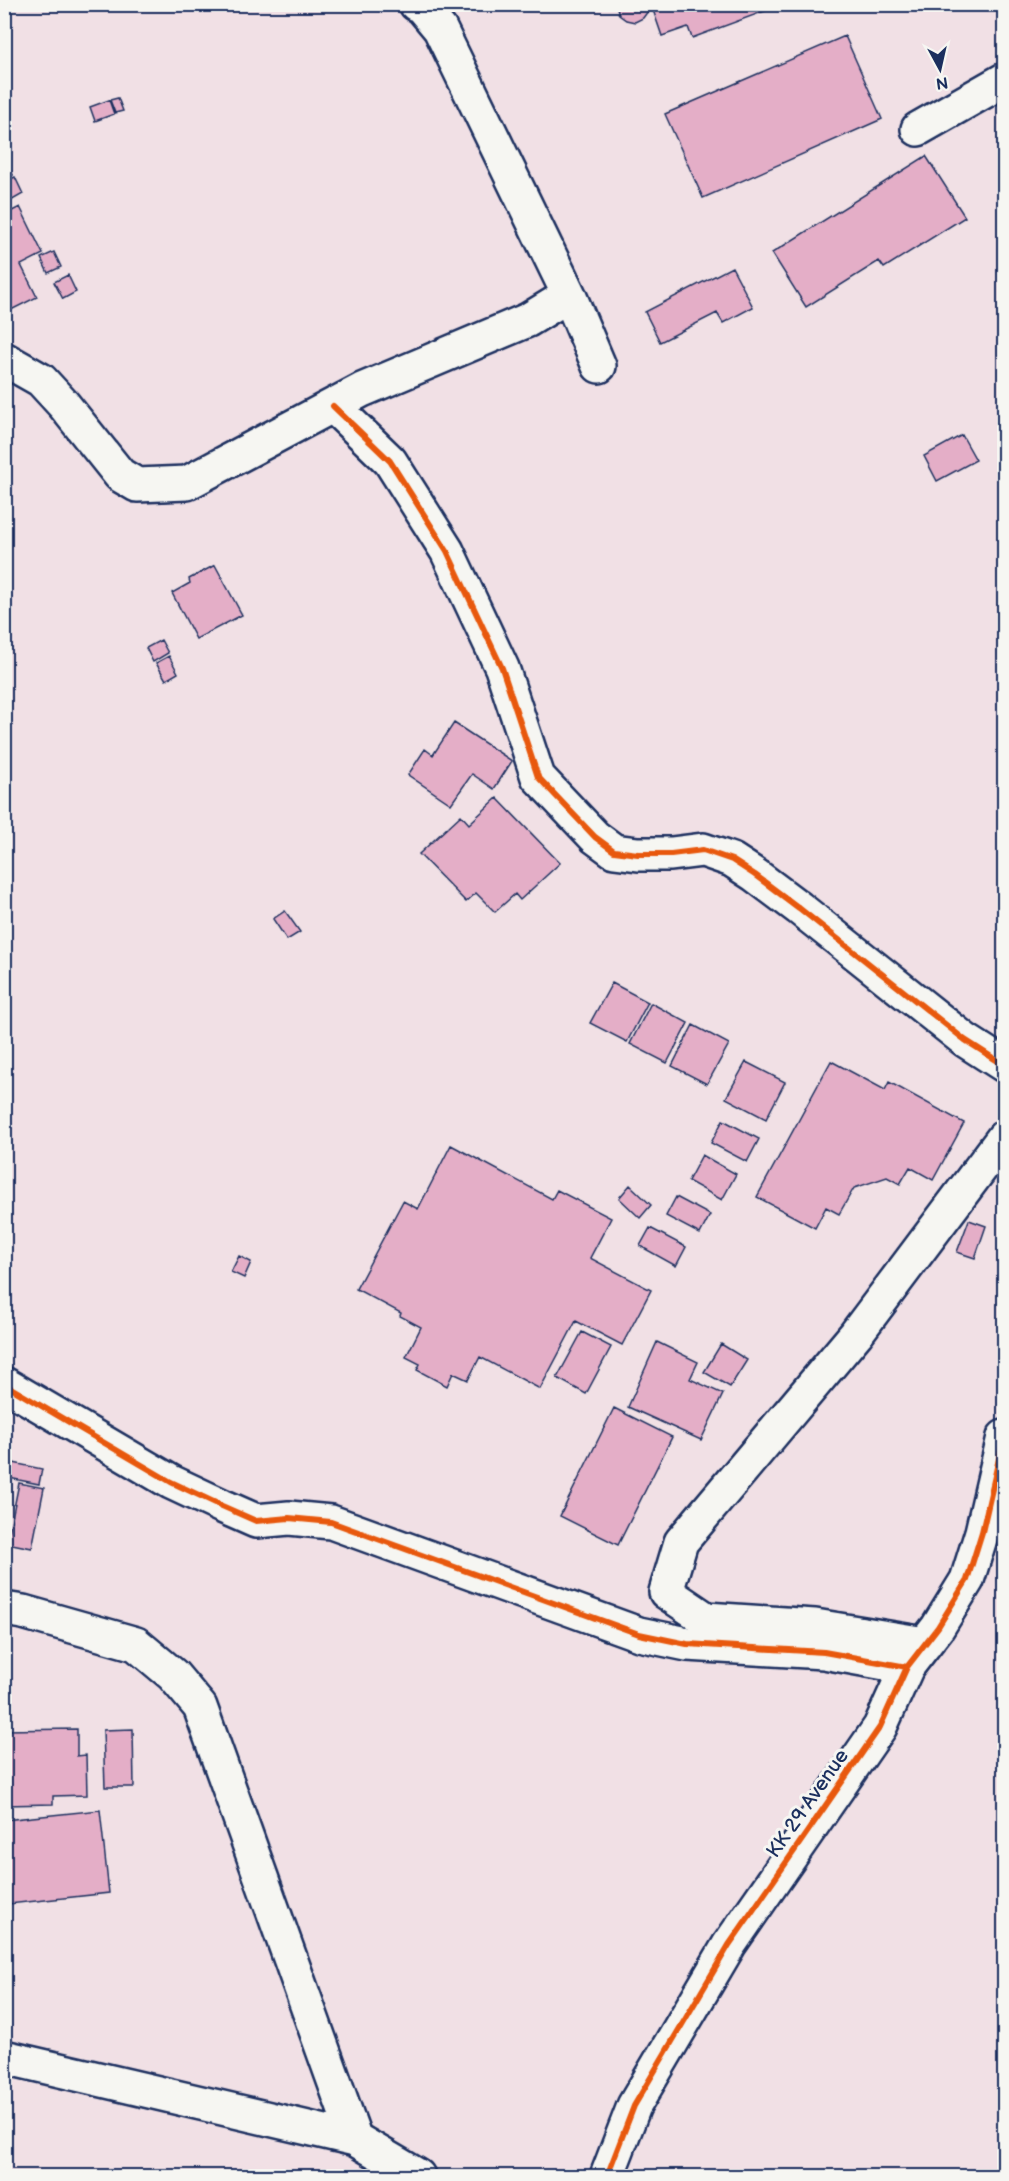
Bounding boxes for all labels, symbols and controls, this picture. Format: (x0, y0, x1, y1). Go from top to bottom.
north arrow (910, 39, 970, 99)
text: N (935, 72, 949, 93)
street label: KK 29 Avenue (762, 1745, 854, 1863)

